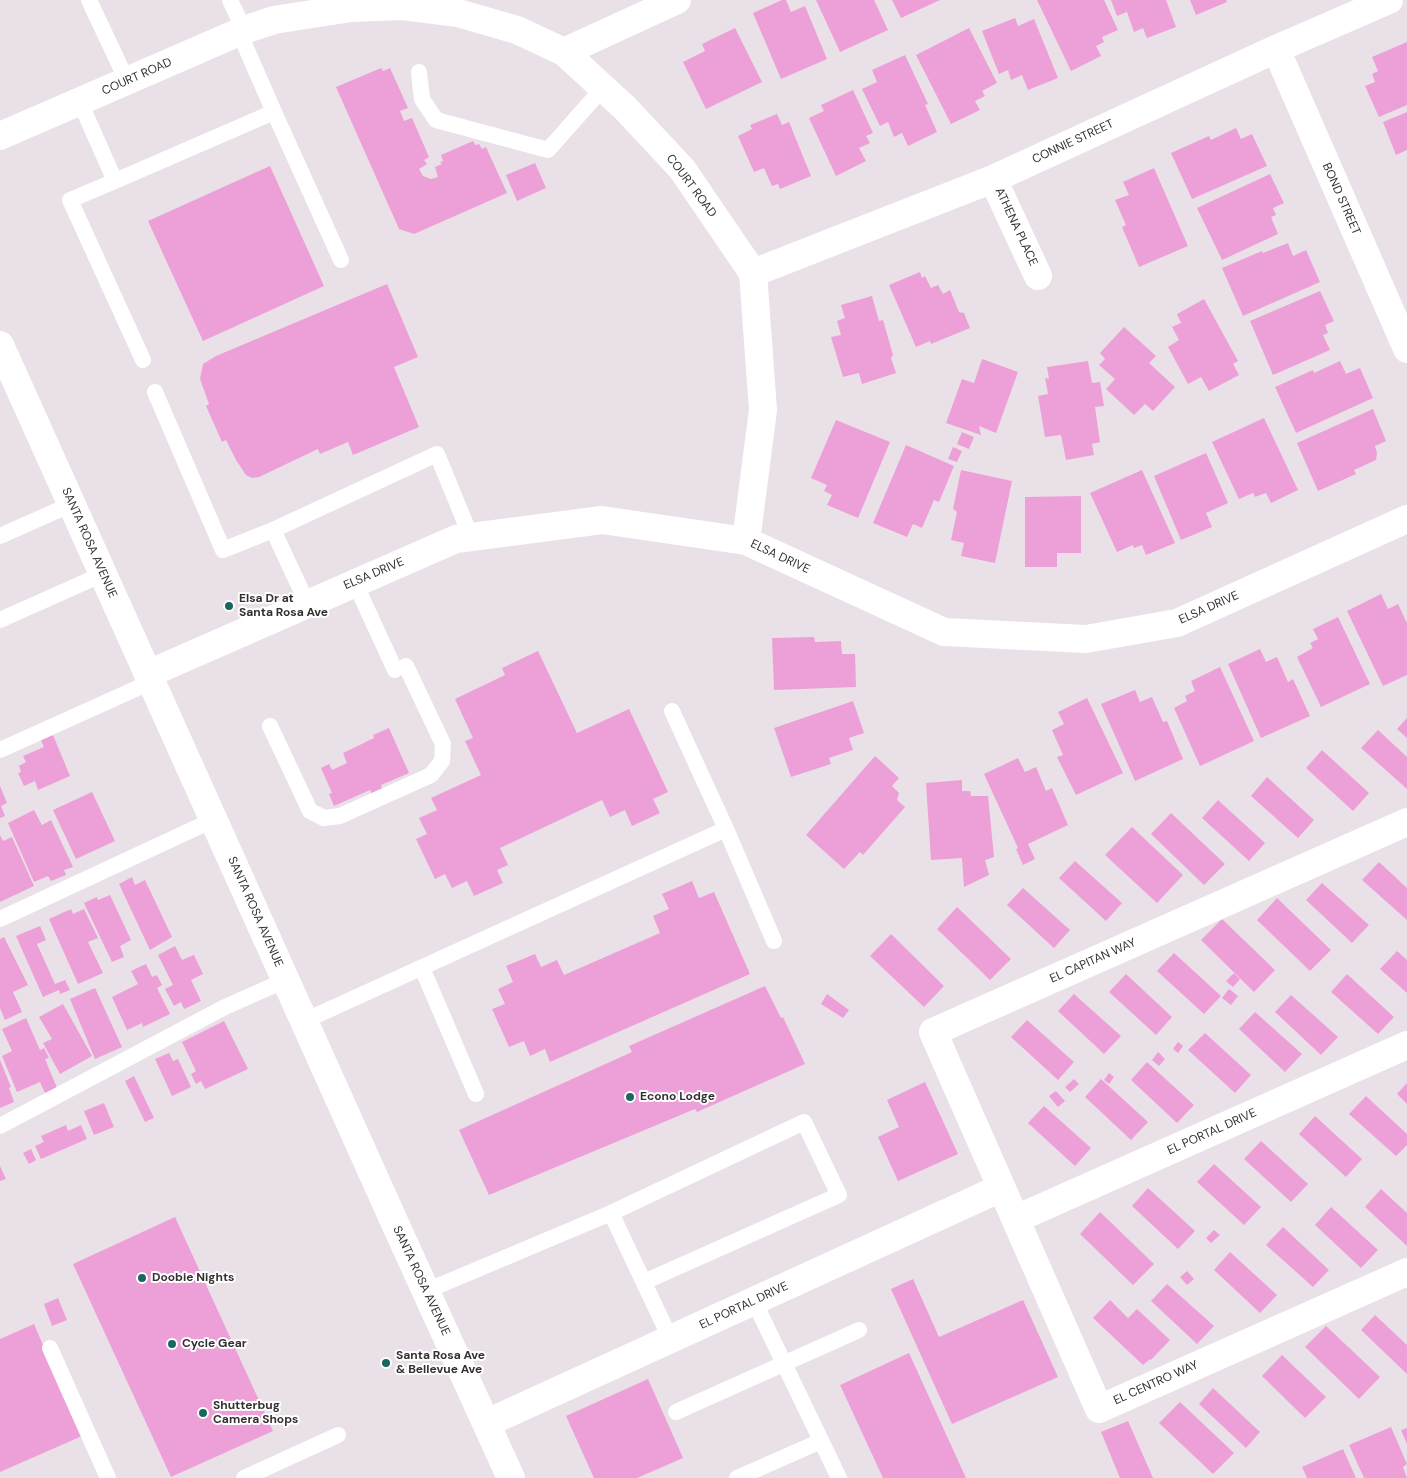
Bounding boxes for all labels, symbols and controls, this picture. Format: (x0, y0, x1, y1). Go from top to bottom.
street label: COURT ROAD (100, 55, 174, 99)
street label: CONNIE STREET (1030, 117, 1116, 167)
street label: COURT ROAD (663, 152, 719, 220)
street label: BOND STREET (1319, 161, 1363, 237)
street label: ATHENA PLACE (992, 186, 1040, 268)
street label: SANTA ROSA AVENUE (58, 486, 120, 600)
street label: ELSA DRIVE (748, 537, 812, 577)
street label: ELSA DRIVE (342, 555, 406, 593)
street label: ELSA DRIVE (1177, 588, 1241, 628)
place label: Elsa Dr at Santa Rosa Ave (239, 592, 328, 620)
marker: Elsa Dr at Santa Rosa Ave (223, 600, 235, 612)
street label: SANTA ROSA AVENUE (224, 855, 286, 969)
street label: EL CAPITAN WAY (1048, 936, 1138, 986)
place label: Econo Lodge (640, 1090, 715, 1104)
marker: Econo Lodge (624, 1091, 636, 1103)
street label: EL PORTAL DRIVE (1165, 1106, 1259, 1158)
street label: SANTA ROSA AVENUE (389, 1224, 453, 1338)
place label: Doobie Nights (152, 1271, 234, 1285)
marker: Doobie Nights (136, 1272, 148, 1284)
street label: EL PORTAL DRIVE (697, 1279, 791, 1333)
place label: Cycle Gear (182, 1337, 247, 1351)
marker: Cycle Gear (166, 1338, 178, 1350)
place label: Santa Rosa Ave & Bellevue Ave (396, 1349, 485, 1377)
marker: Santa Rosa Ave & Bellevue Ave (380, 1357, 392, 1369)
street label: EL CENTRO WAY (1111, 1358, 1201, 1408)
place label: Shutterbug Camera Shops (213, 1399, 298, 1427)
marker: Shutterbug Camera Shops (197, 1407, 209, 1419)

